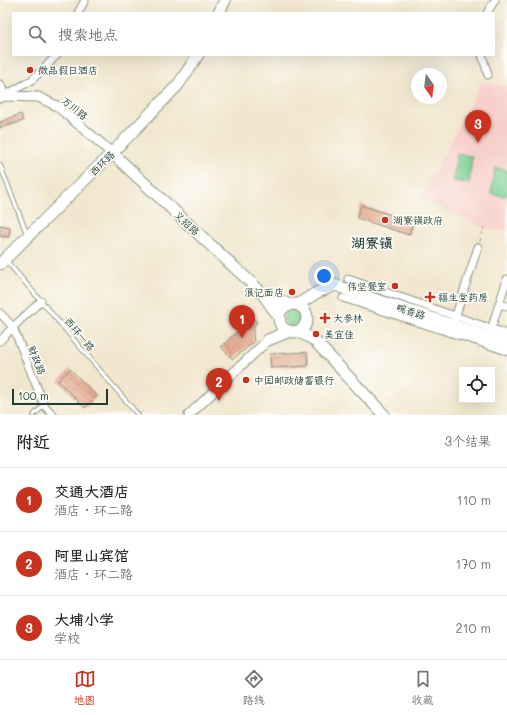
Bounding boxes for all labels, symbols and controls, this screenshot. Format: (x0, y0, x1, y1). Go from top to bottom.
search box (12, 12, 495, 56)
icon: search (26, 23, 48, 45)
text: 搜索地点 (58, 24, 118, 44)
place label: 微品假日酒店 (38, 63, 98, 77)
marker: 微品假日酒店 (25, 65, 35, 75)
north arrow (411, 68, 447, 104)
street label: 万川路 (59, 93, 91, 123)
pin: 3 (465, 110, 491, 143)
street label: 西环路 (86, 147, 118, 179)
street label: 义招路 (171, 208, 203, 238)
place label: 湖寮镇政府 (393, 213, 443, 227)
marker: 湖寮镇政府 (380, 215, 390, 225)
district label: 湖寮镇 (351, 233, 393, 252)
your location (314, 266, 334, 286)
place label: 伟坚餐室 (347, 279, 387, 293)
marker: 伟坚餐室 (390, 281, 400, 291)
place label: 浪记面店 (244, 285, 284, 299)
marker: 浪记面店 (287, 287, 297, 297)
place label: 福生堂药房 (438, 290, 488, 304)
marker: 福生堂药房 (425, 292, 435, 302)
street label: 畹香路 (395, 300, 427, 322)
pin: 1 (229, 305, 255, 338)
place label: 大参林 (333, 311, 363, 325)
marker: 大参林 (320, 313, 330, 323)
street label: 西环一路 (62, 314, 98, 354)
place label: 美宜佳 (324, 327, 354, 341)
marker: 美宜佳 (311, 329, 321, 339)
street label: 财政路 (25, 343, 49, 377)
map controls (459, 367, 495, 403)
button: locate (459, 367, 495, 403)
pin: 2 (206, 368, 232, 401)
place label: 中国邮政储蓄银行 (254, 373, 334, 387)
marker: 中国邮政储蓄银行 (241, 375, 251, 385)
scale bar (12, 387, 108, 406)
text: 100 m (18, 388, 49, 403)
text: 附近 (16, 430, 50, 452)
text: 3个结果 (444, 432, 491, 449)
text: 交通大酒店 (54, 481, 129, 501)
text: 1 (26, 491, 32, 508)
text: 110 m (457, 491, 491, 508)
text: 酒店 · 环二路 (54, 501, 133, 518)
text: 阿里山宾馆 (54, 545, 129, 565)
text: 2 (25, 555, 33, 572)
text: 170 m (455, 555, 491, 572)
text: 酒店 · 环二路 (54, 565, 133, 582)
text: 大埔小学 (54, 609, 114, 629)
text: 3 (25, 619, 33, 636)
text: 210 m (455, 619, 491, 636)
text: 学校 (54, 629, 80, 646)
tab: 地图 (74, 668, 96, 707)
tab: 路线 (243, 668, 265, 707)
tab: 收藏 (412, 668, 434, 707)

